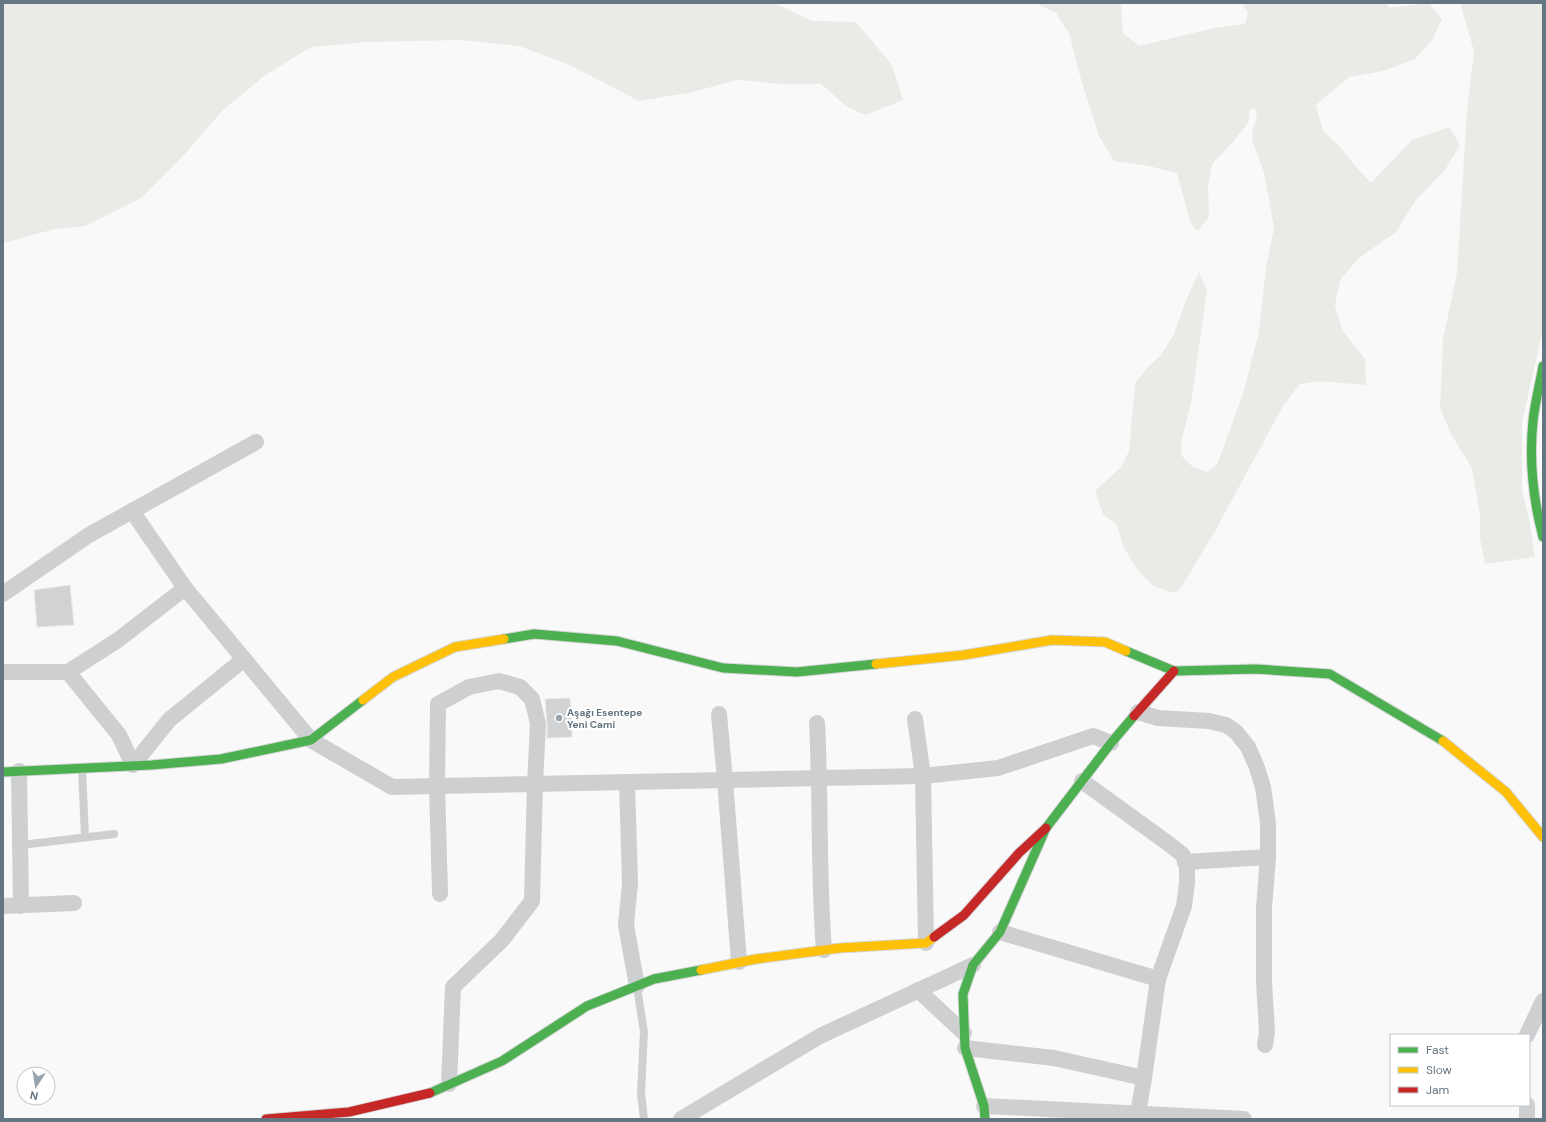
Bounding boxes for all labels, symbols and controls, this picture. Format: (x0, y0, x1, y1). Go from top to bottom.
place label: Aşağı Esentepe Yeni Cami (567, 706, 642, 731)
marker: Aşağı Esentepe Yeni Cami (554, 713, 564, 723)
legend (1390, 1034, 1530, 1106)
text: Fast (1426, 1042, 1449, 1058)
text: Slow (1426, 1062, 1452, 1078)
north arrow (16, 1066, 56, 1106)
text: Jam (1426, 1082, 1449, 1098)
text: N (29, 1088, 39, 1103)

